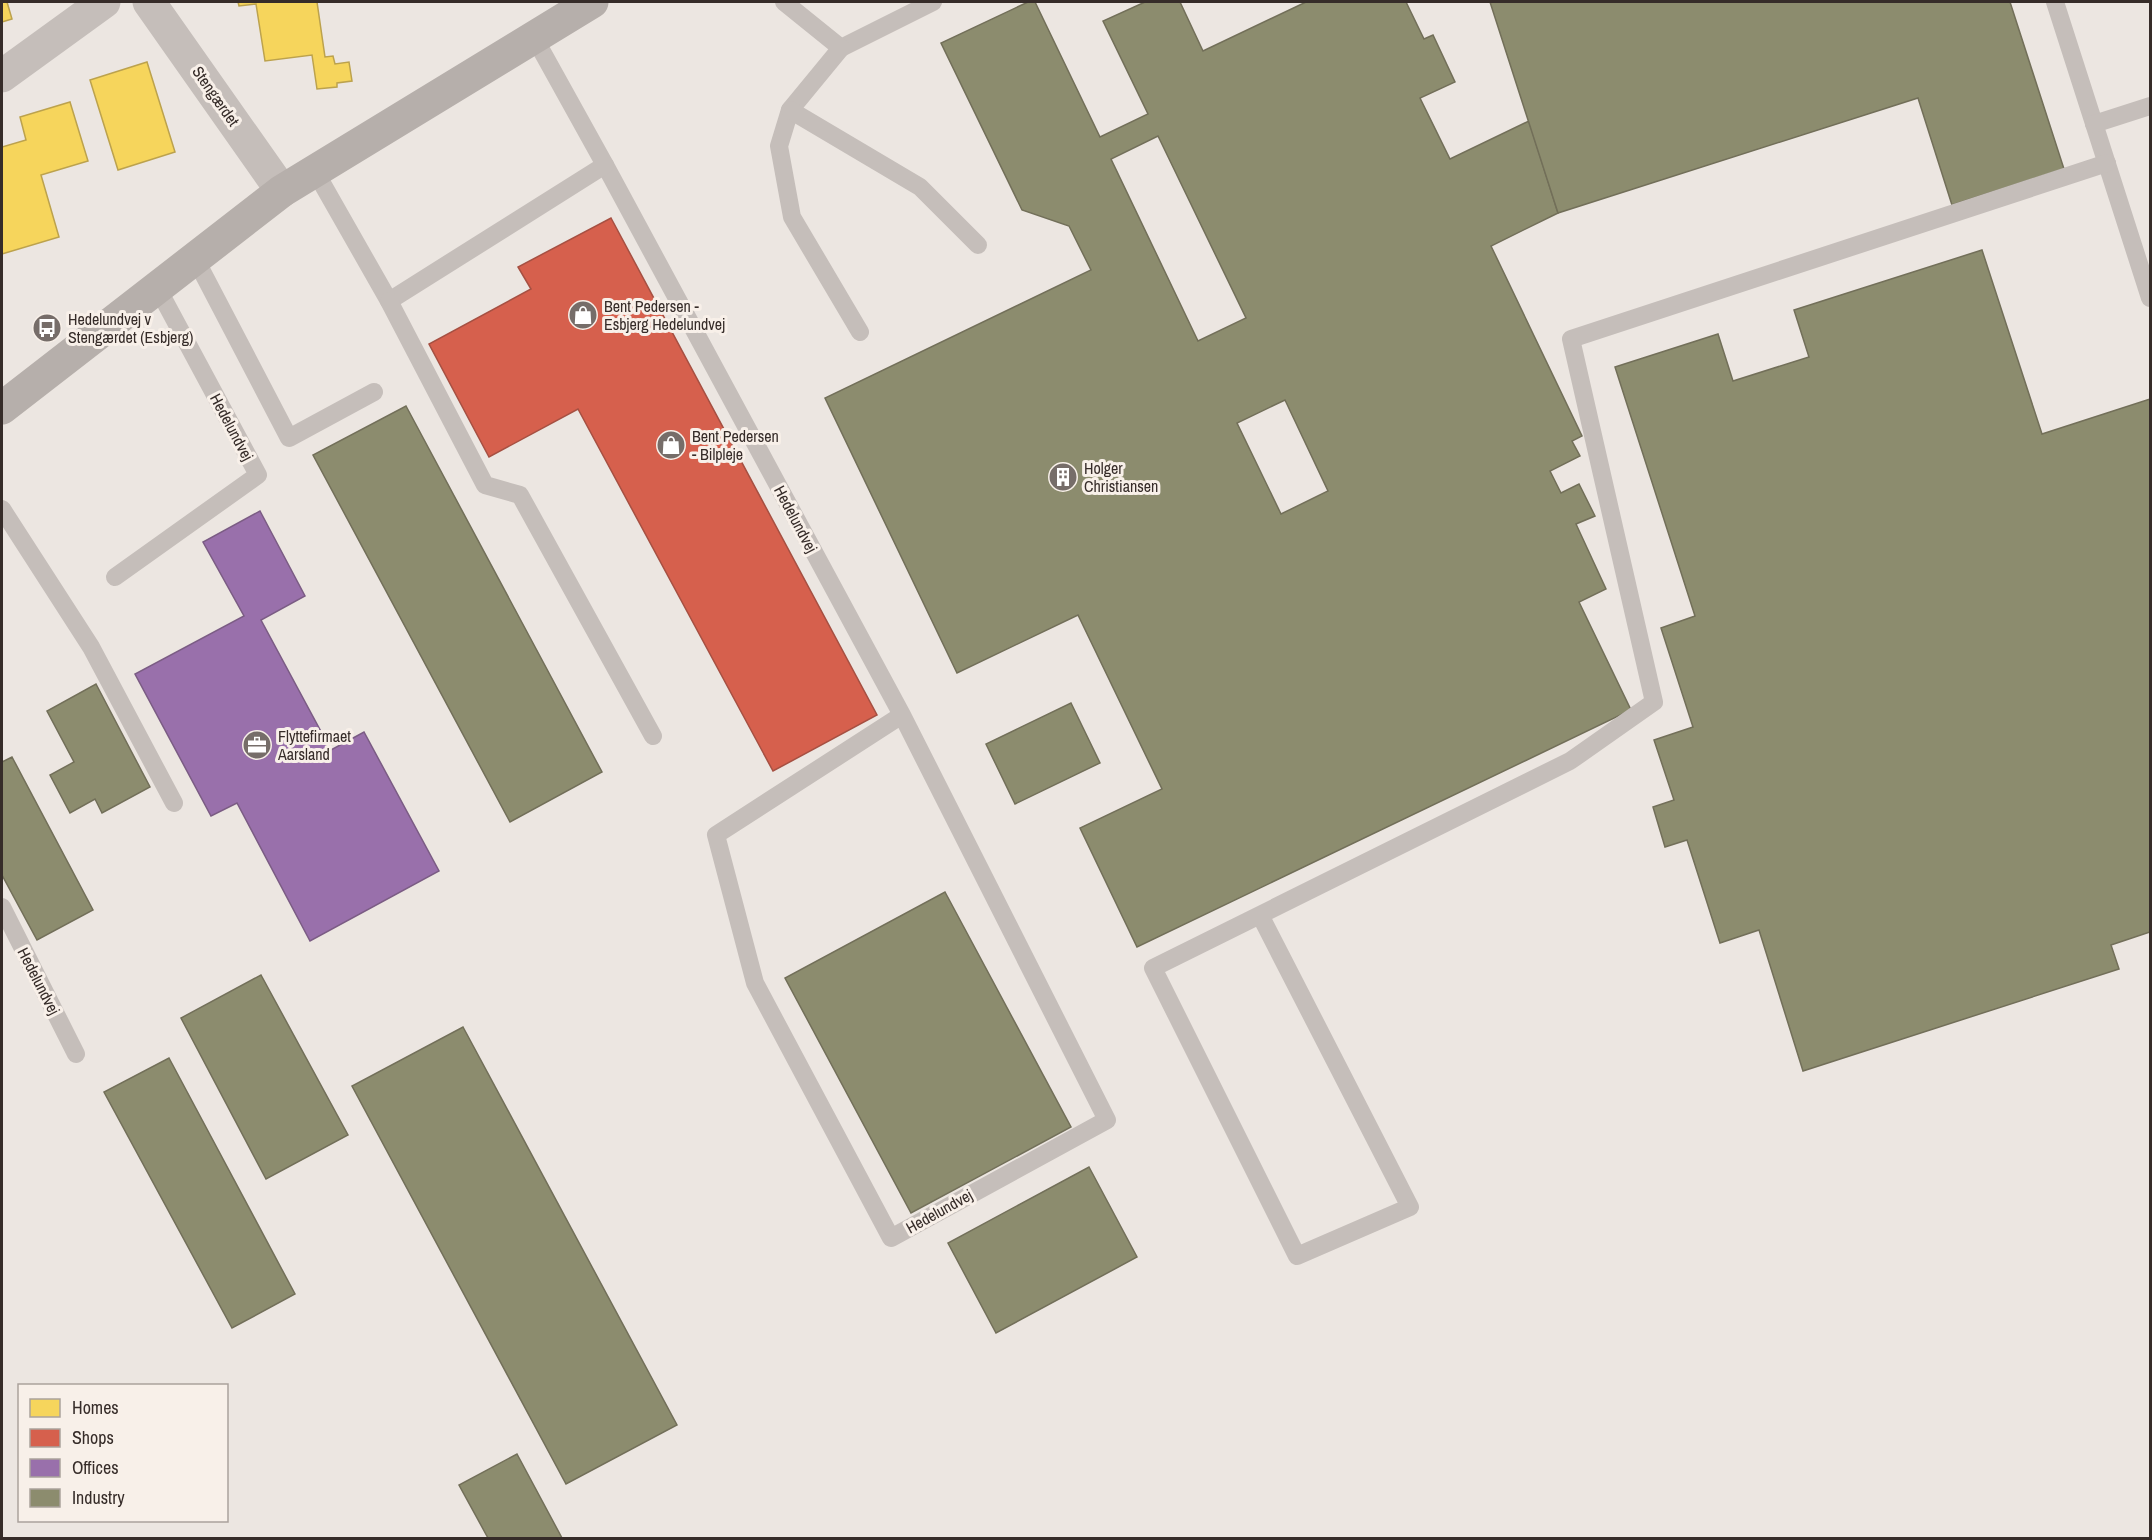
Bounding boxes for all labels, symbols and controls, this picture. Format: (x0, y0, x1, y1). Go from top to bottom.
street label: Stengærdet (187, 62, 245, 131)
place label: Bent Pedersen - Esbjerg Hedelundvej (604, 295, 725, 335)
shop icon: Bent Pedersen - Esbjerg Hedelundvej (567, 299, 599, 331)
place label: Hedelundvej v Stengærdet (Esbjerg) (68, 308, 193, 348)
bus stop icon: Hedelundvej v Stengærdet (Esbjerg) (31, 312, 63, 344)
street label: Hedelundvej (205, 390, 259, 464)
place label: Bent Pedersen - Bilpleje (692, 425, 779, 465)
shop icon: Bent Pedersen - Bilpleje (655, 429, 687, 461)
place label: Holger Christiansen (1084, 457, 1158, 497)
building icon: Holger Christiansen (1047, 461, 1079, 493)
street label: Hedelundvej (769, 482, 823, 556)
place label: Flyttefirmaet Aarsland (277, 725, 351, 765)
office icon: Flyttefirmaet Aarsland (241, 729, 273, 761)
street label: Hedelundvej (13, 944, 65, 1019)
street label: Hedelundvej (902, 1184, 976, 1238)
legend (18, 1384, 228, 1522)
text: Homes (72, 1395, 119, 1420)
text: Shops (72, 1425, 114, 1450)
text: Offices (72, 1455, 119, 1480)
text: Industry (72, 1485, 125, 1510)

